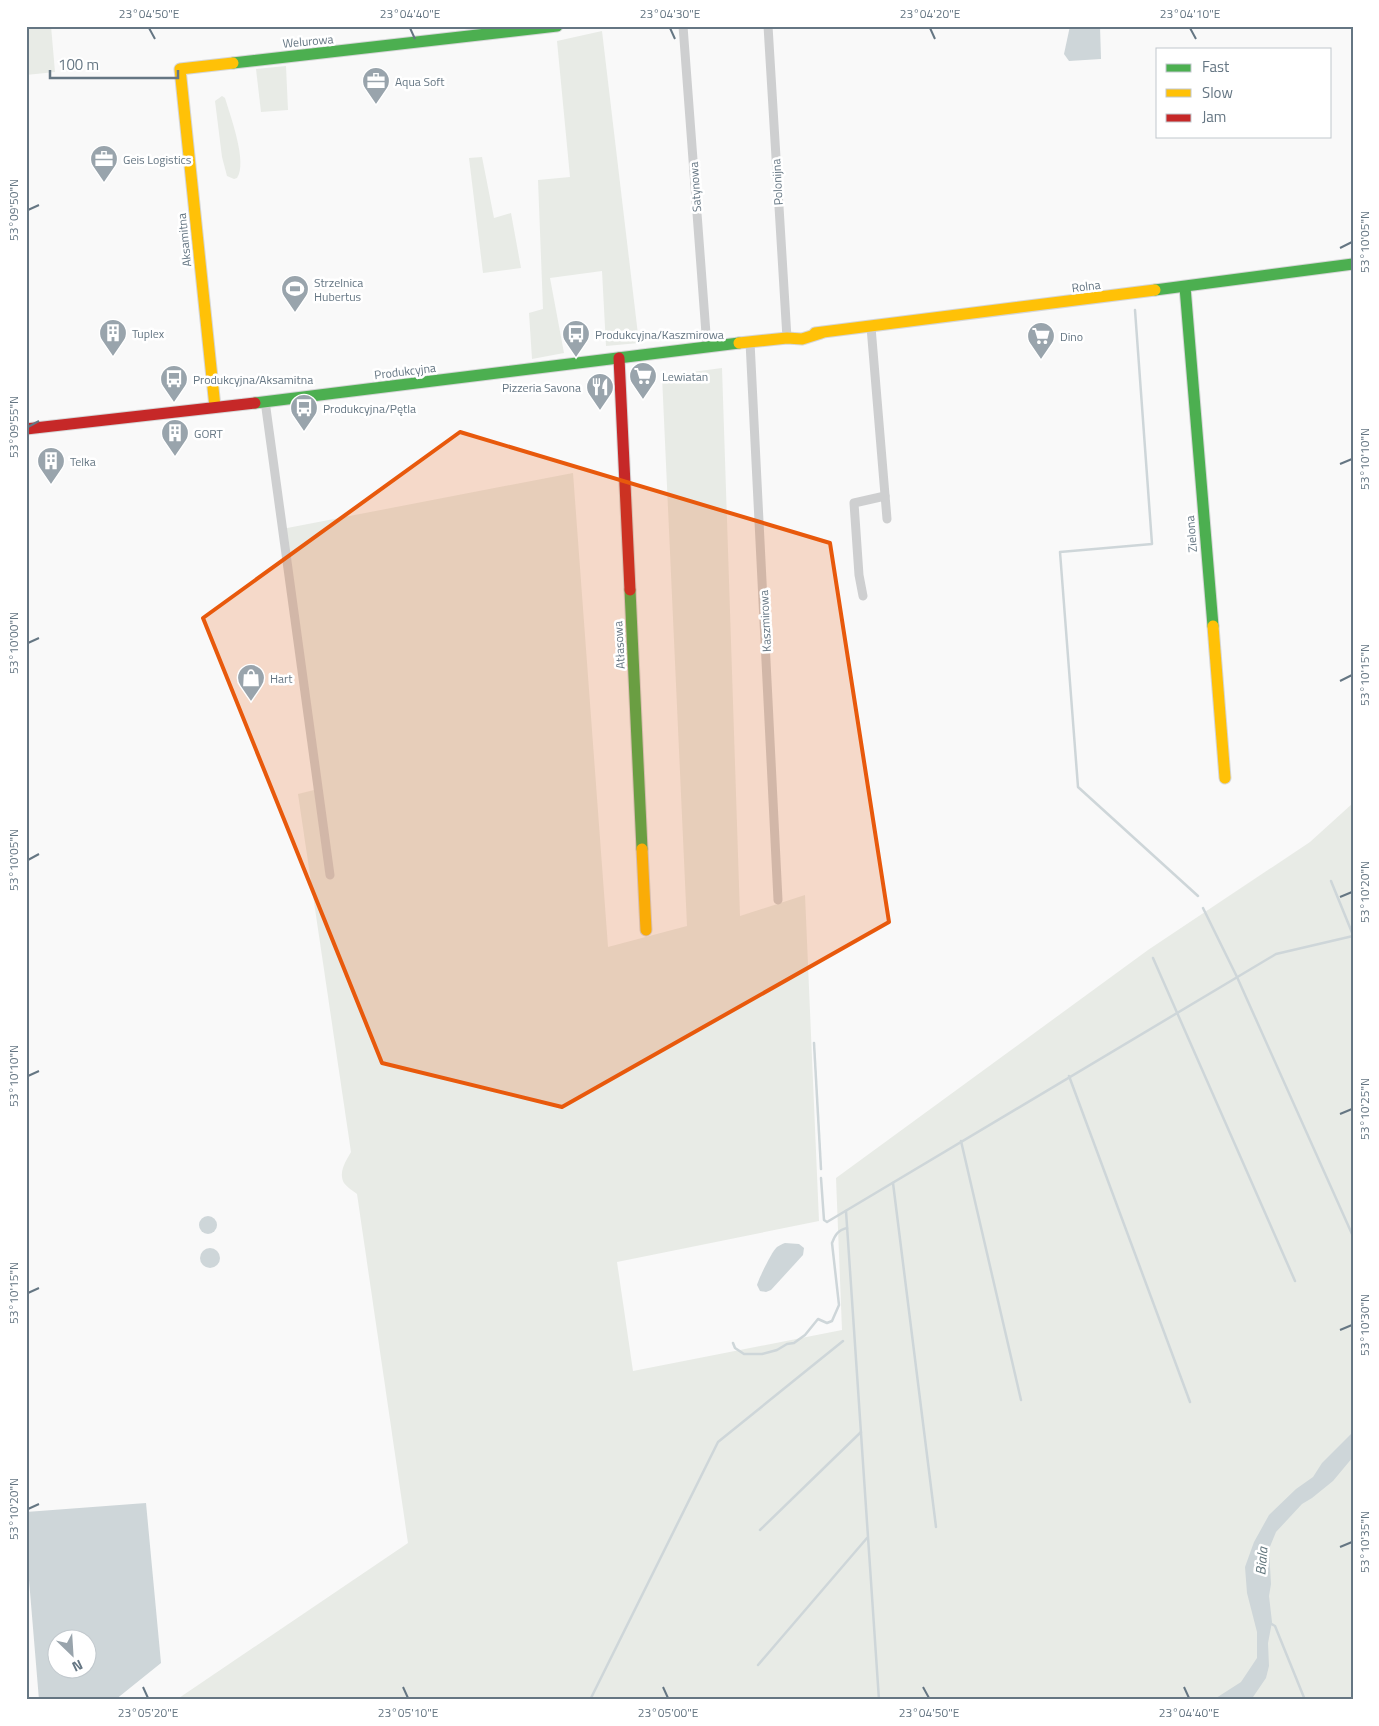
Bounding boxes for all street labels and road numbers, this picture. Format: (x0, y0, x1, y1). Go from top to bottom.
street label: Welurowa (282, 29, 334, 53)
street label: Polonijna (766, 158, 788, 206)
street label: Satynowa (684, 161, 706, 213)
street label: Aksamitna (172, 212, 196, 268)
street label: Rolna (1071, 275, 1101, 297)
street label: Produkcyjna (373, 358, 437, 384)
street label: Zielona (1180, 515, 1202, 553)
street label: Kaszmirowa (754, 590, 776, 652)
street label: Atłasowa (608, 621, 630, 669)

